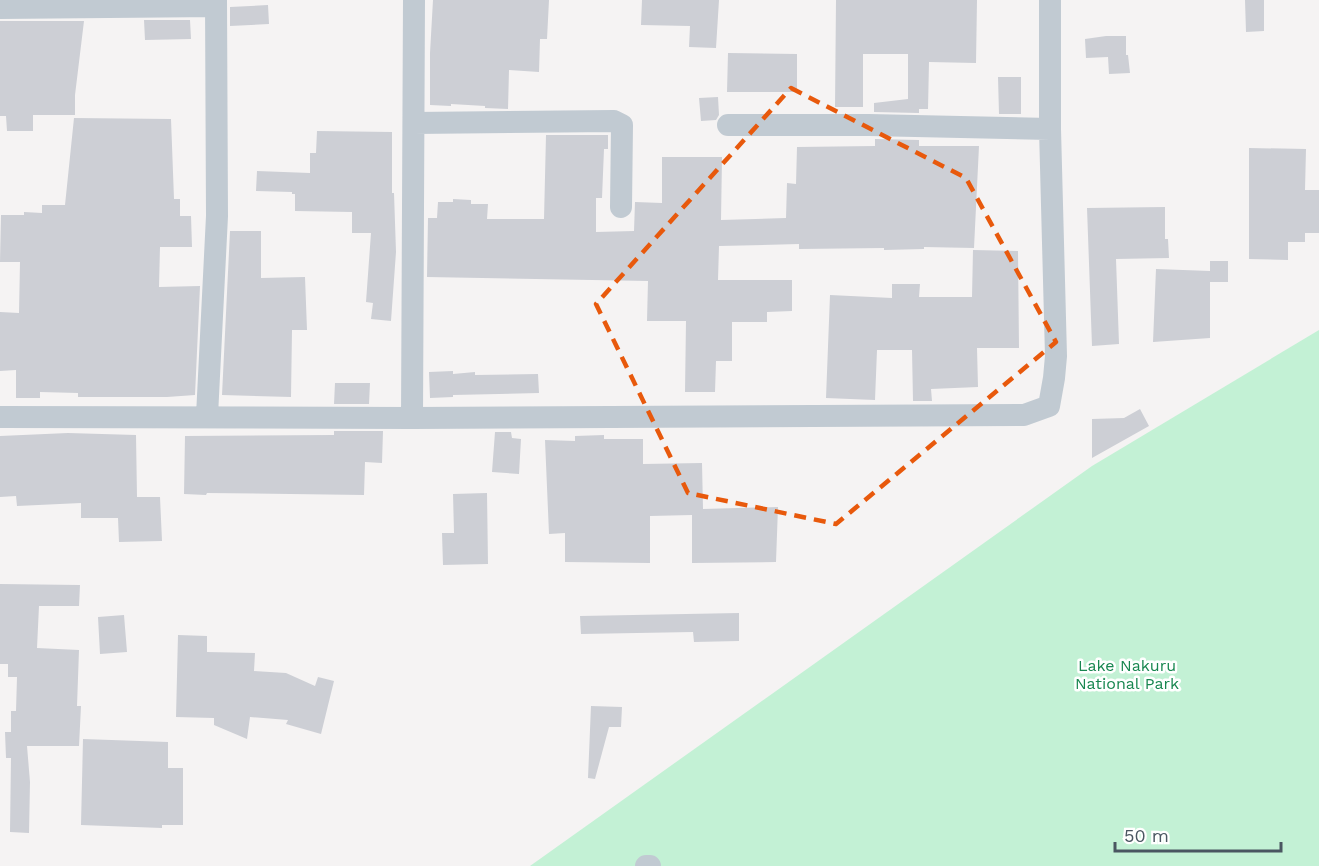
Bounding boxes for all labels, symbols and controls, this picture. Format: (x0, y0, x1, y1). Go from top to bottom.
park label: Lake Nakuru National Park (1075, 656, 1179, 693)
scale bar (1115, 815, 1282, 853)
text: 50 m (1124, 825, 1169, 846)

